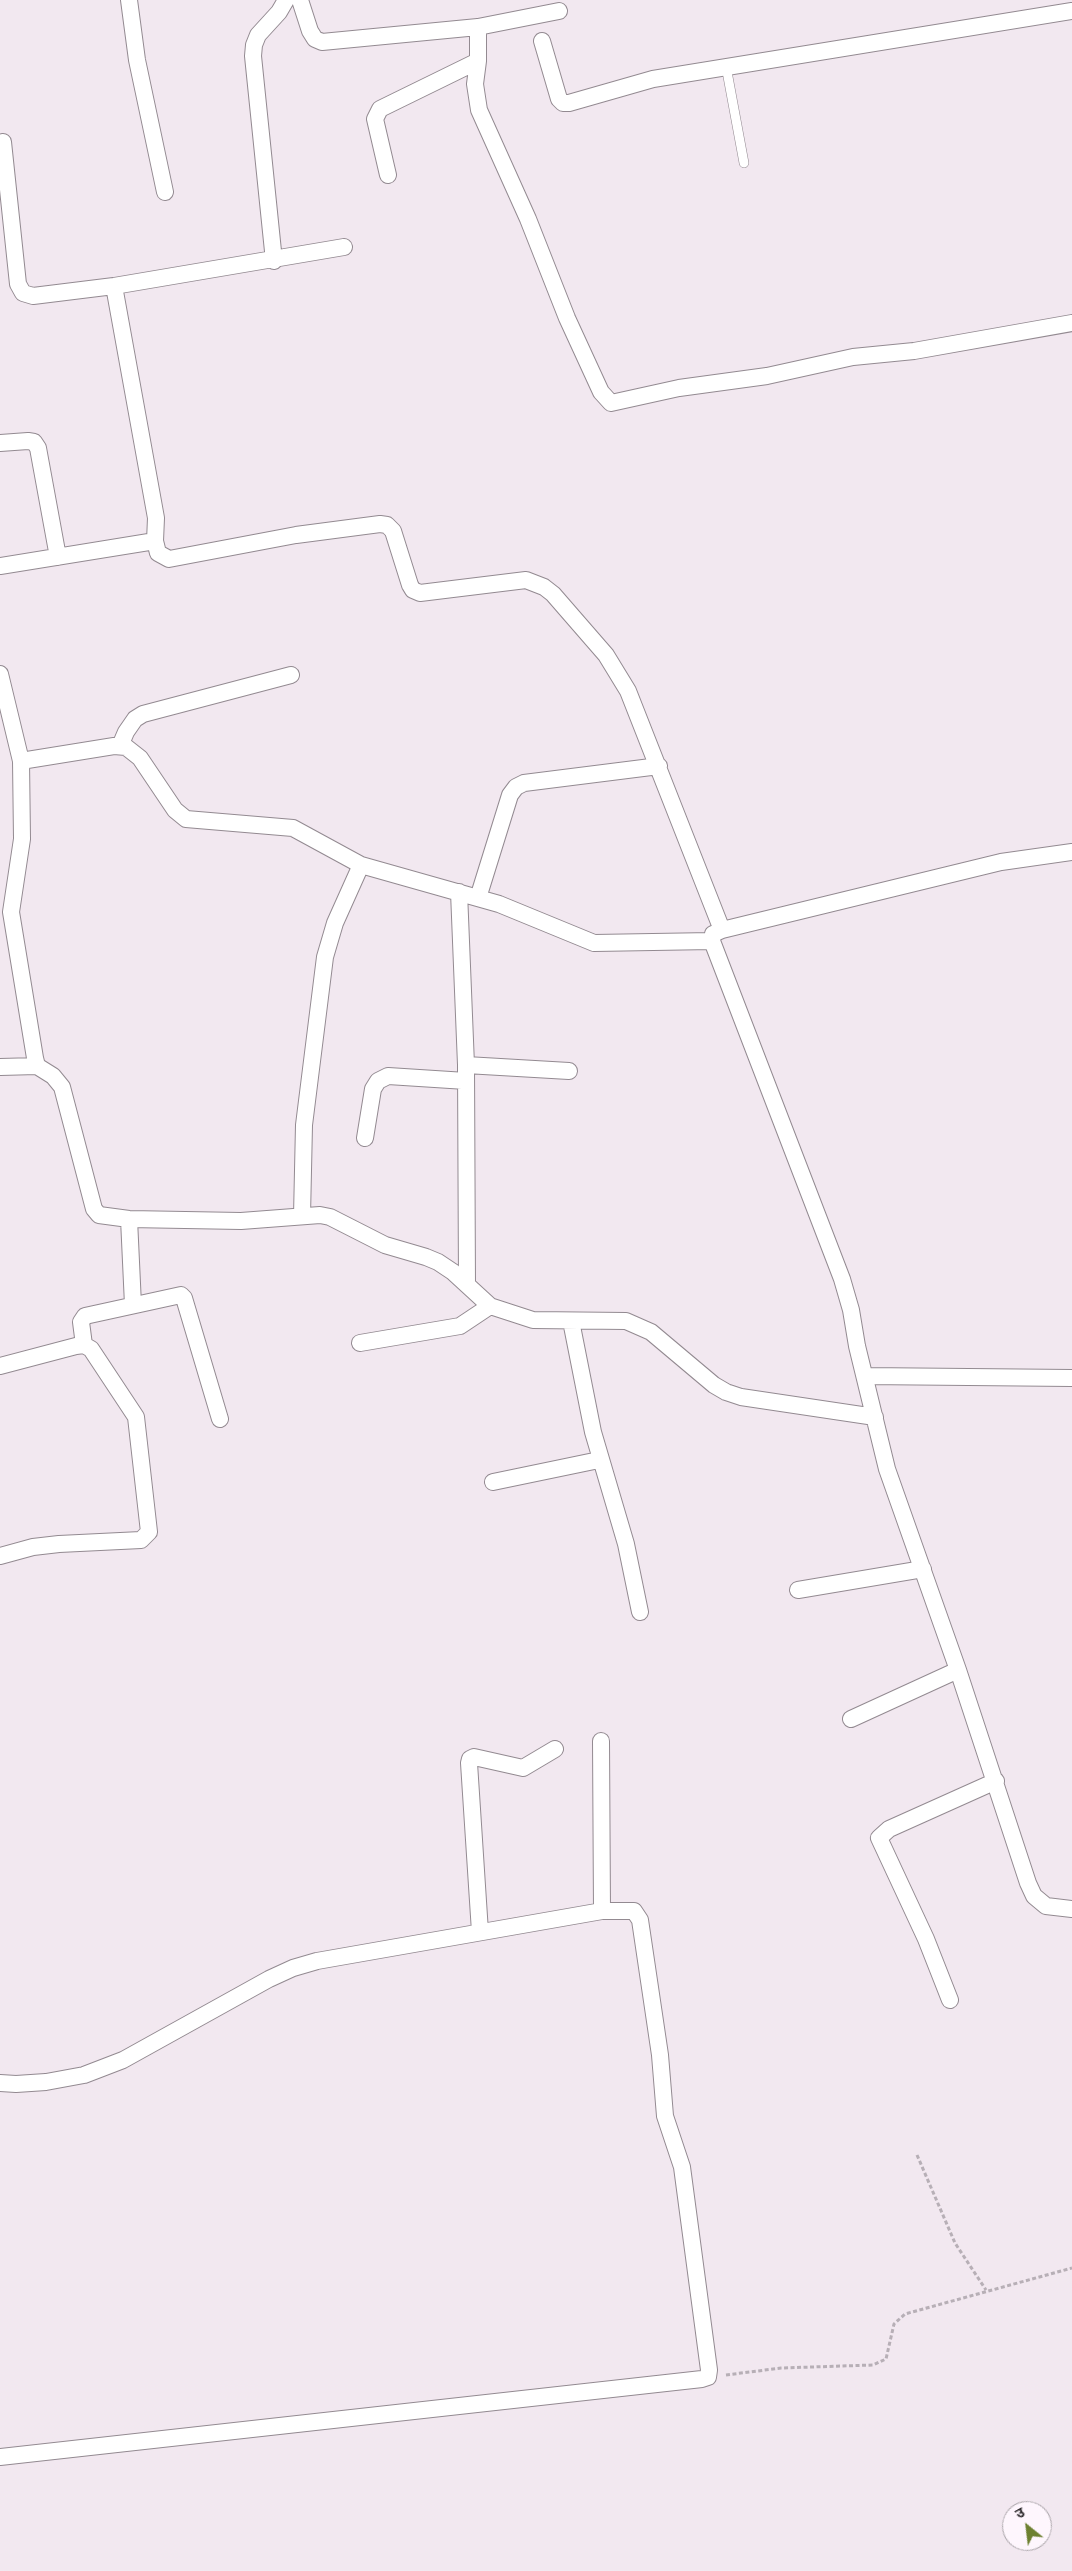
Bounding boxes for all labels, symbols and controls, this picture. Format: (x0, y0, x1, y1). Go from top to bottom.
north arrow (1002, 2501, 1052, 2551)
text: उ (1012, 2504, 1028, 2523)

